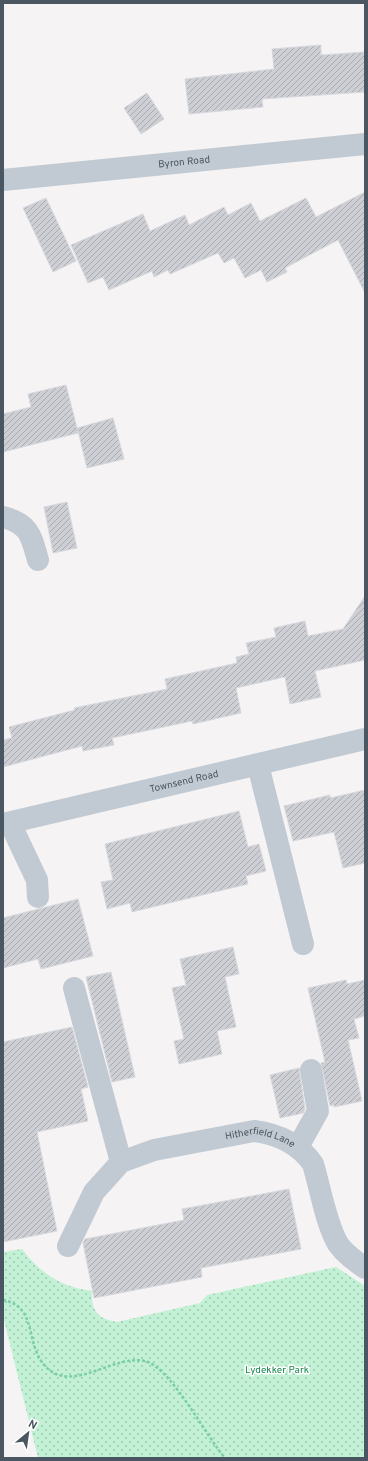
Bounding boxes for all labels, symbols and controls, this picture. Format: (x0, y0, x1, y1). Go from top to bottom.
street label: Byron Road (158, 153, 211, 171)
street label: Townsend Road (148, 767, 220, 796)
street label: Hitherfield Lane (224, 1124, 298, 1151)
park label: Lydekker Park (245, 1364, 309, 1377)
north arrow (8, 1413, 48, 1453)
text: N (26, 1417, 39, 1433)

